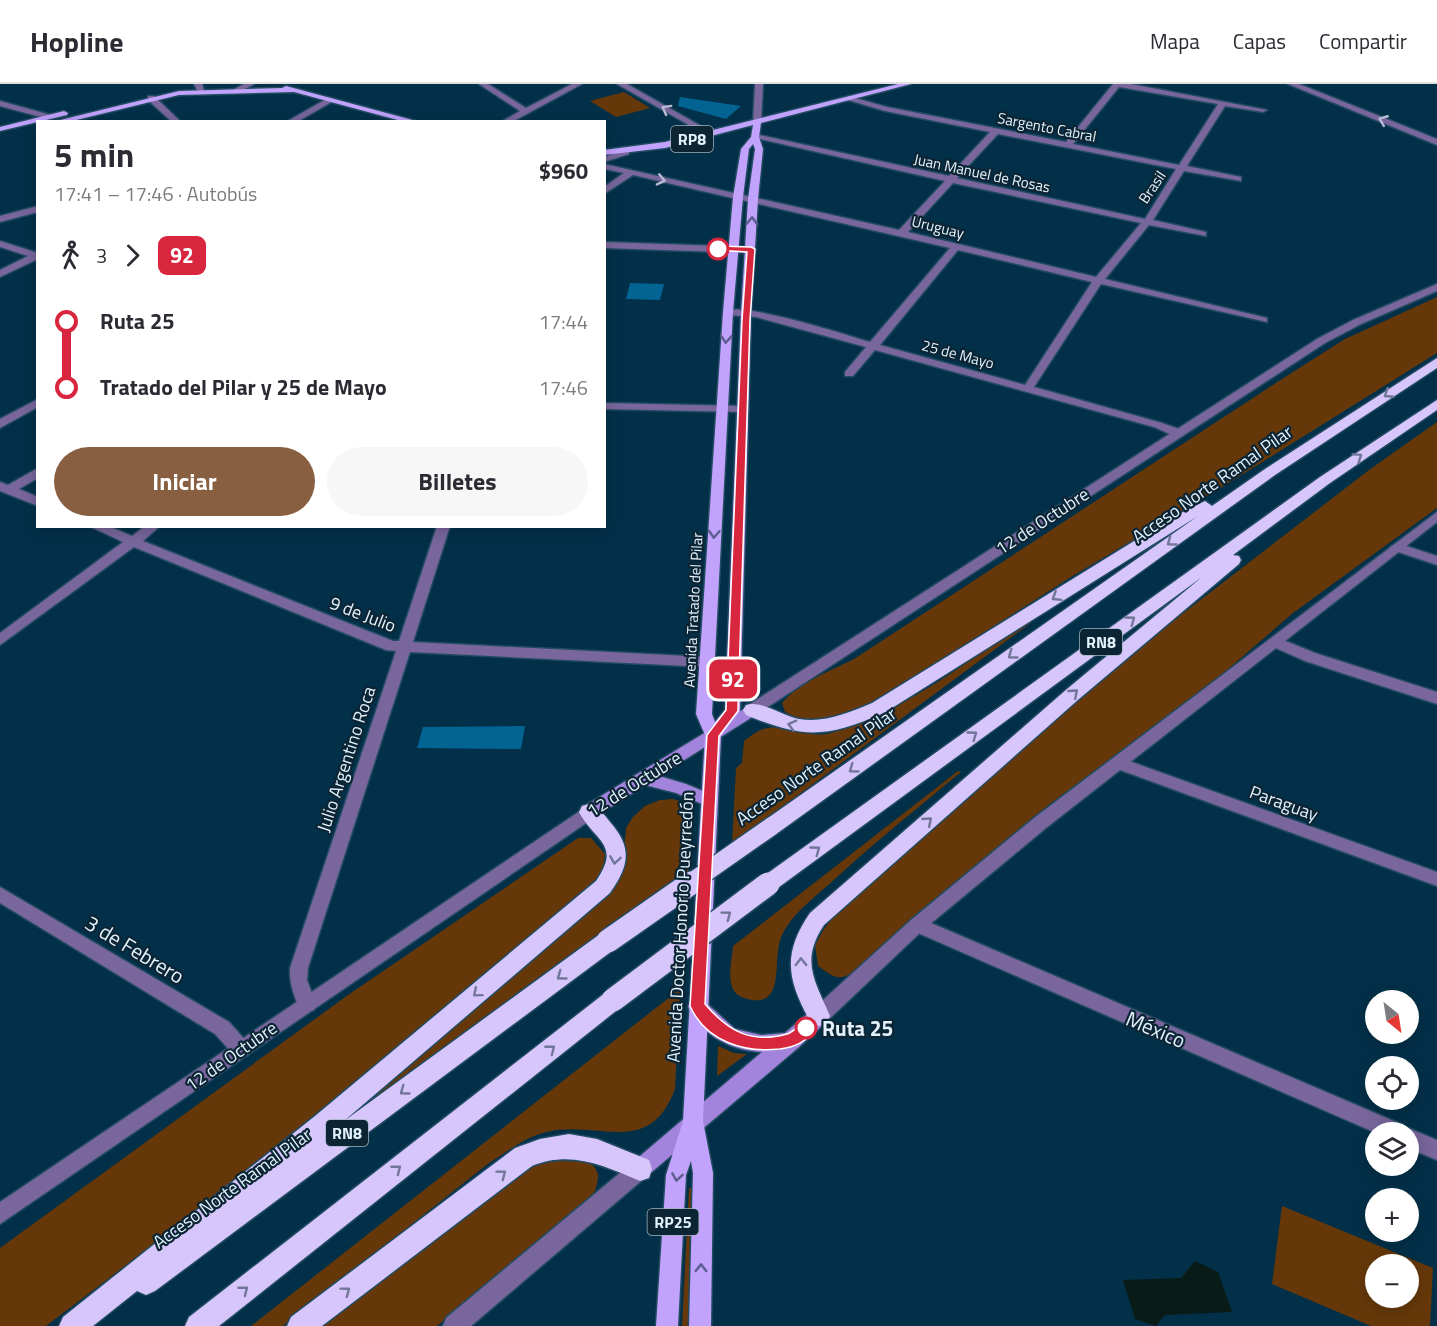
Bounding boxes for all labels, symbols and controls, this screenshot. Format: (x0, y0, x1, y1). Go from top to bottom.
text: Hopline (30, 20, 123, 63)
text: Mapa (1150, 25, 1200, 57)
text: Capas (1233, 25, 1286, 57)
text: Compartir (1319, 25, 1407, 57)
one-way arrow (662, 105, 672, 116)
street label: Sargento Cabral (996, 106, 1098, 148)
one-way arrow (1378, 115, 1388, 128)
road number: RP8 (671, 126, 713, 152)
text: 5 min (54, 130, 134, 180)
street label: Juan Manuel de Rosas (912, 147, 1052, 199)
text: $960 (539, 154, 588, 188)
street label: Brasil (1132, 166, 1172, 208)
one-way arrow (656, 172, 666, 185)
text: 17:41 – 17:46 · Autobús (54, 178, 257, 209)
street label: Uruguay (909, 209, 967, 245)
one-way arrow (745, 217, 758, 226)
unlabelled marker (707, 238, 729, 260)
icon: walk (54, 239, 87, 272)
icon: forward (116, 239, 149, 272)
text: 92 (170, 239, 194, 271)
text: 3 (96, 240, 107, 271)
text: Ruta 25 (100, 304, 175, 338)
text: 17:44 (539, 306, 588, 337)
street label: 25 de Mayo (919, 333, 997, 375)
one-way arrow (720, 335, 733, 344)
text: Tratado del Pilar y 25 de Mayo (100, 370, 387, 404)
text: 17:46 (539, 372, 588, 403)
one-way arrow (1384, 387, 1395, 398)
street label: Acceso Norte Ramal Pilar (1126, 418, 1298, 550)
button: Iniciar (54, 447, 315, 516)
button: Billetes (327, 447, 588, 516)
one-way arrow (1351, 454, 1362, 465)
street label: 12 de Octubre (990, 481, 1094, 561)
one-way arrow (708, 529, 721, 538)
street label: Avenida Tratado del Pilar (677, 532, 709, 688)
one-way arrow (1166, 535, 1177, 546)
street label: 9 de Julio (326, 589, 400, 639)
one-way arrow (1052, 589, 1062, 601)
one-way arrow (1125, 616, 1136, 627)
road number: RN8 (1080, 629, 1122, 655)
one-way arrow (1008, 648, 1019, 659)
line badge: 92 (706, 660, 760, 698)
text: 92 (721, 663, 745, 695)
street label: Julio Argentino Roca (310, 683, 382, 835)
one-way arrow (1068, 689, 1078, 700)
street label: Acceso Norte Ramal Pilar (730, 700, 902, 832)
one-way arrow (787, 719, 797, 732)
one-way arrow (967, 731, 978, 742)
street label: 12 de Octubre (582, 744, 686, 824)
one-way arrow (849, 762, 860, 773)
street label: Paraguay (1246, 778, 1322, 828)
street label: Avenida Doctor Honorio Pueyrredón (659, 791, 701, 1063)
one-way arrow (921, 817, 931, 828)
one-way arrow (809, 846, 820, 857)
one-way arrow (610, 855, 622, 865)
street label: 3 de Febrero (79, 907, 191, 991)
one-way arrow (721, 911, 732, 922)
one-way arrow (794, 957, 807, 966)
one-way arrow (556, 968, 567, 979)
one-way arrow (473, 986, 484, 997)
north arrow (1365, 990, 1419, 1044)
map controls (1365, 990, 1419, 1308)
street label: México (1121, 1002, 1191, 1056)
place label: Ruta 25 (822, 1012, 893, 1044)
street label: 12 de Octubre (179, 1014, 283, 1098)
marker: Ruta 25 (795, 1017, 817, 1039)
one-way arrow (544, 1046, 555, 1057)
button: locate (1365, 1056, 1419, 1110)
one-way arrow (399, 1084, 410, 1095)
road number: RN8 (326, 1120, 368, 1146)
street label: Acceso Norte Ramal Pilar (147, 1121, 317, 1255)
button: layers (1365, 1122, 1419, 1176)
one-way arrow (391, 1166, 402, 1177)
one-way arrow (496, 1170, 507, 1181)
one-way arrow (671, 1173, 683, 1182)
button: + (1365, 1188, 1419, 1242)
road number: RP25 (648, 1209, 698, 1235)
button: − (1365, 1254, 1419, 1308)
one-way arrow (695, 1263, 707, 1272)
one-way arrow (237, 1286, 248, 1297)
one-way arrow (340, 1287, 351, 1298)

